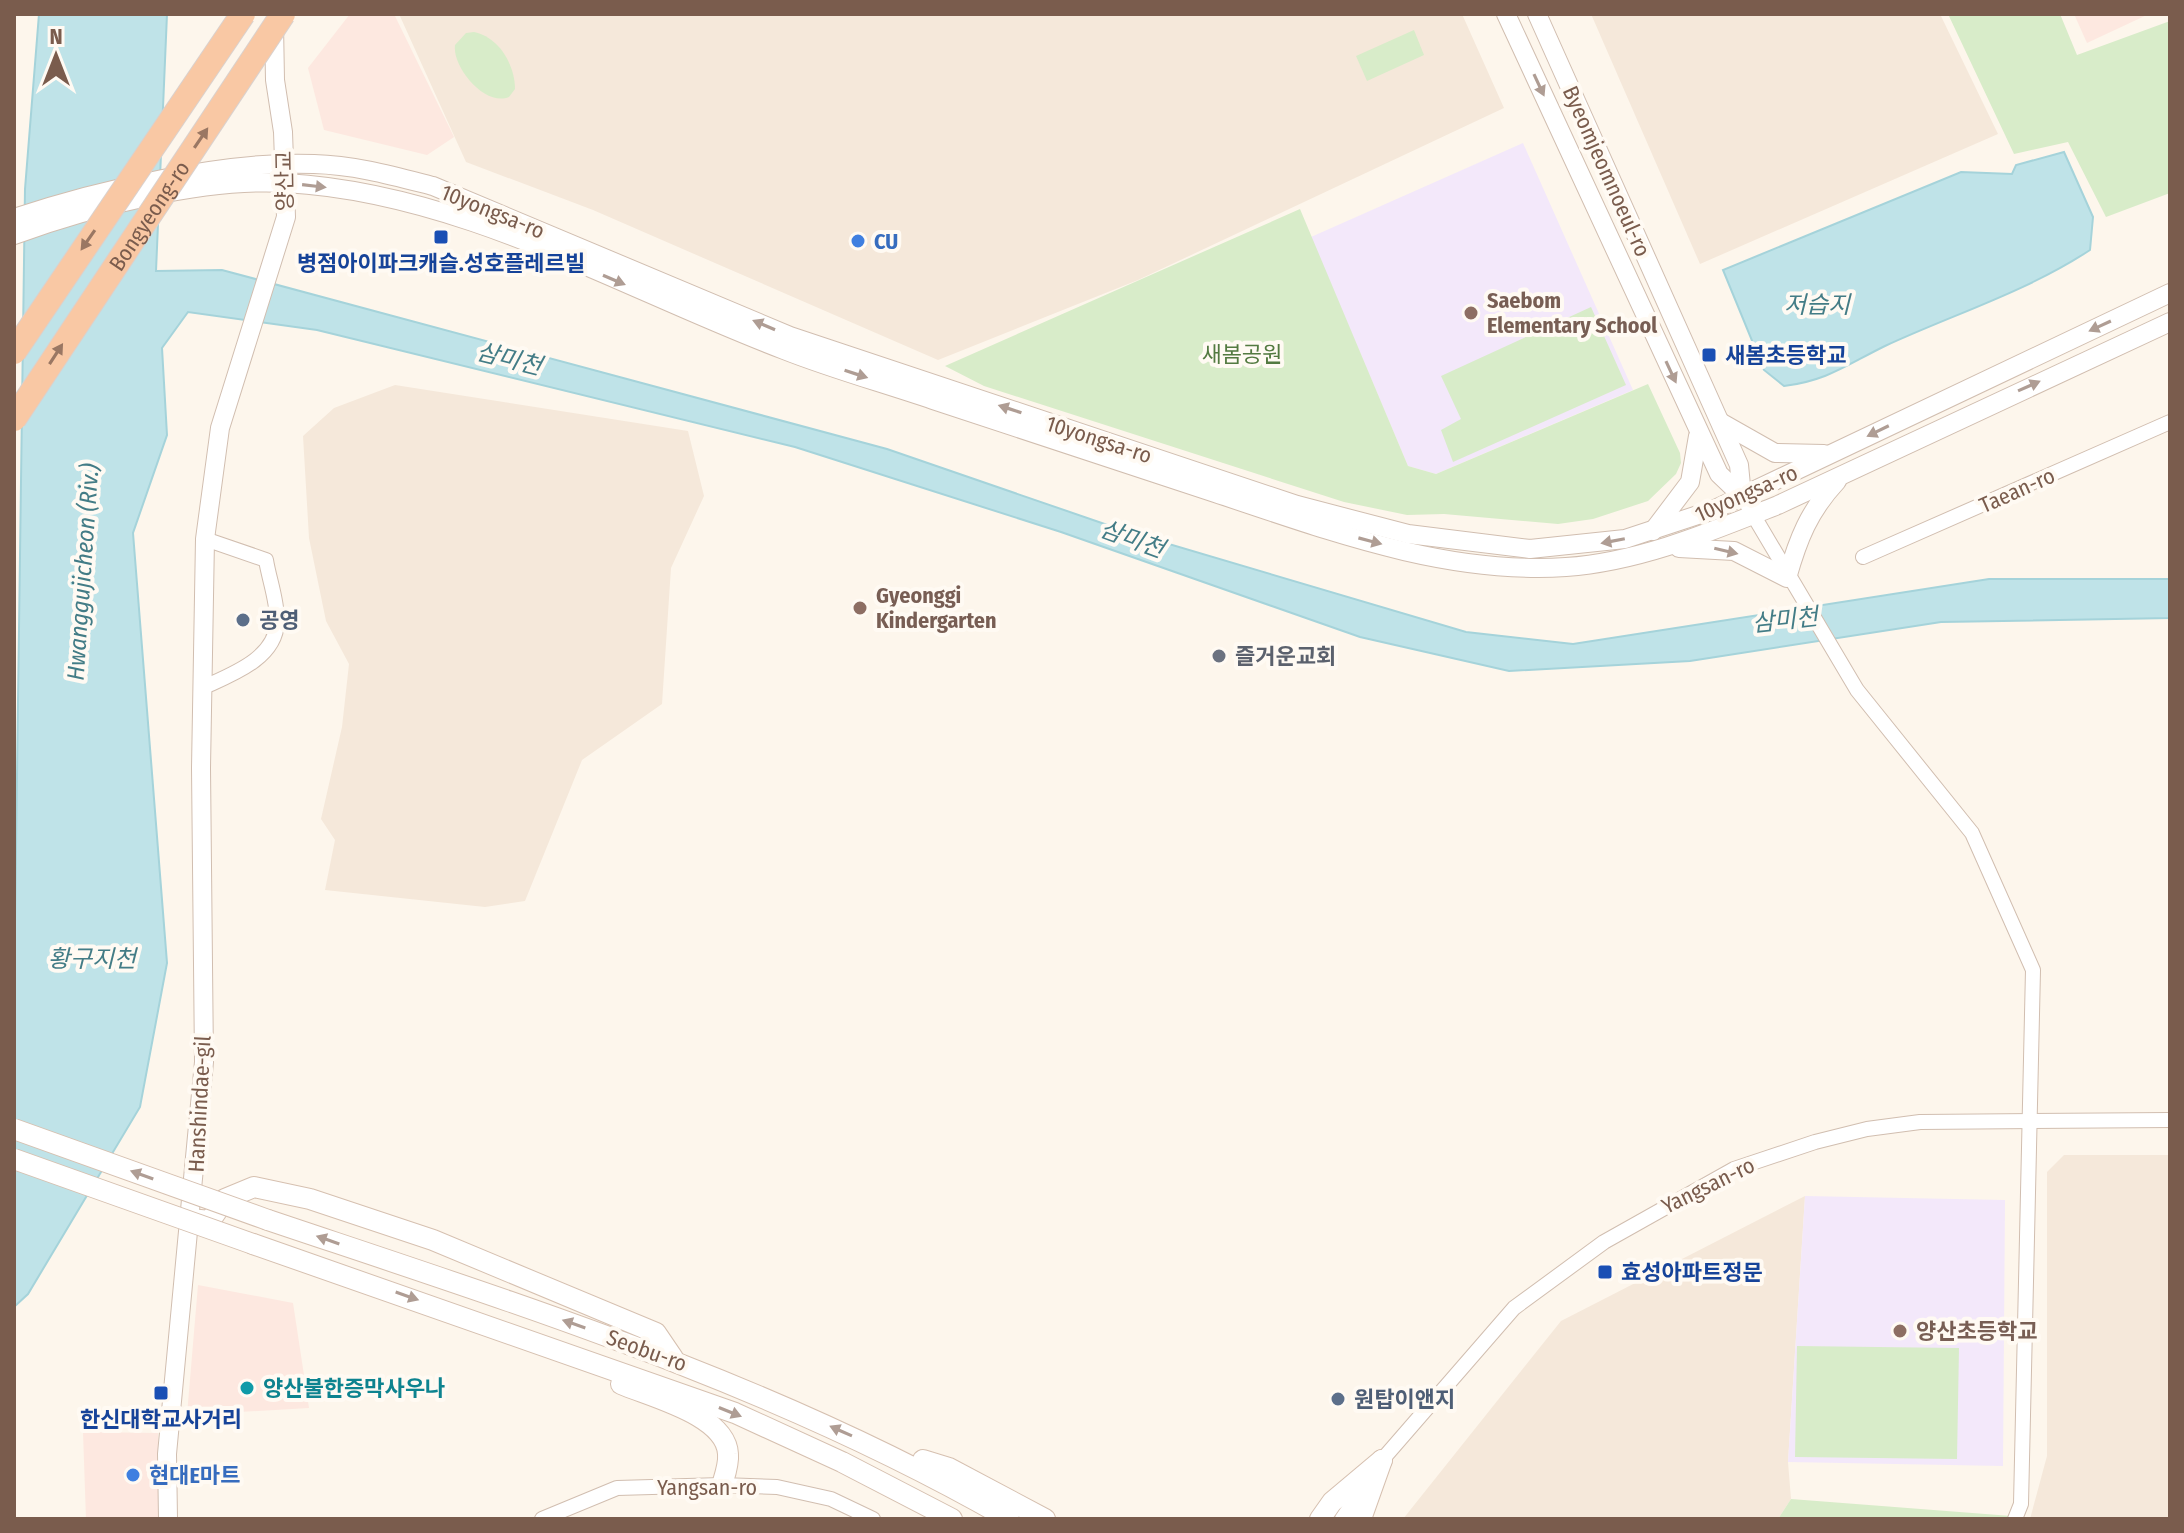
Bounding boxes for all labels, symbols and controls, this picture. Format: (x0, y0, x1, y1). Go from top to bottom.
north arrow (16, 16, 96, 96)
text: N (49, 23, 63, 50)
one-way arrow (1532, 73, 1546, 96)
street label: Byeomjeomnoeul-ro (1557, 82, 1656, 261)
one-way arrow (193, 127, 208, 148)
street label: 양산교 (270, 150, 299, 212)
street label: Bongyeong-ro (103, 156, 196, 276)
street label: 10yongsa-ro (437, 178, 549, 245)
one-way arrow (302, 180, 327, 193)
marker: 병점아이파크캐슬.성호플레르빌 (432, 228, 450, 246)
place label: CU (874, 228, 898, 255)
one-way arrow (81, 229, 96, 251)
marker: CU (849, 232, 867, 250)
place label: 병점아이파크캐슬.성호플레르빌 (297, 250, 585, 277)
one-way arrow (602, 273, 626, 286)
place label: Saebom Elementary School (1487, 287, 1658, 339)
water label: 저습지 (1784, 291, 1852, 319)
marker: Saebom Elementary School (1462, 304, 1480, 322)
one-way arrow (752, 318, 776, 331)
one-way arrow (2088, 319, 2111, 333)
water label: 삼미천 (473, 337, 547, 381)
park label: 새봄공원 (1202, 341, 1282, 368)
place label: 새봄초등학교 (1725, 342, 1846, 369)
one-way arrow (49, 343, 63, 365)
marker: 새봄초등학교 (1700, 346, 1718, 364)
one-way arrow (1664, 360, 1678, 383)
one-way arrow (844, 369, 868, 381)
one-way arrow (2017, 380, 2040, 393)
one-way arrow (997, 402, 1021, 415)
street label: 10yongsa-ro (1043, 410, 1155, 469)
one-way arrow (1867, 424, 1890, 438)
street label: 10yongsa-ro (1691, 459, 1802, 528)
street label: Taean-ro (1975, 462, 2059, 519)
water label: Hwanggujicheon (Riv.) (61, 463, 105, 681)
water label: 삼미천 (1096, 515, 1171, 564)
one-way arrow (1600, 535, 1625, 548)
one-way arrow (1357, 536, 1382, 548)
one-way arrow (1714, 545, 1739, 557)
place label: Gyeonggi Kindergarten (876, 582, 996, 634)
marker: Gyeonggi Kindergarten (851, 599, 869, 617)
water label: 삼미천 (1751, 602, 1822, 637)
place label: 공영 (259, 607, 299, 634)
marker: 공영 (234, 611, 252, 629)
place label: 즐거운교회 (1235, 643, 1336, 670)
marker: 즐거운교회 (1210, 647, 1228, 665)
water label: 황구지천 (48, 945, 139, 973)
street label: Hanshindae-gil (182, 1035, 217, 1173)
street label: Yangsan-ro (1657, 1151, 1759, 1220)
one-way arrow (130, 1168, 154, 1180)
one-way arrow (316, 1233, 340, 1245)
place label: 효성아파트정문 (1621, 1259, 1763, 1286)
marker: 효성아파트정문 (1596, 1263, 1614, 1281)
one-way arrow (395, 1291, 419, 1303)
one-way arrow (562, 1317, 586, 1329)
place label: 양산초등학교 (1916, 1318, 2037, 1345)
marker: 양산초등학교 (1891, 1322, 1909, 1340)
street label: Seobu-ro (603, 1324, 691, 1377)
place label: 양산불한증막사우나 (263, 1375, 445, 1402)
marker: 양산불한증막사우나 (238, 1379, 256, 1397)
marker: 한신대학교사거리 (152, 1384, 170, 1402)
place label: 원탑이앤지 (1354, 1386, 1455, 1413)
marker: 원탑이앤지 (1329, 1390, 1347, 1408)
place label: 한신대학교사거리 (80, 1406, 242, 1433)
one-way arrow (719, 1406, 743, 1419)
one-way arrow (829, 1424, 853, 1438)
place label: 현대E마트 (149, 1462, 240, 1489)
marker: 현대E마트 (124, 1466, 142, 1484)
street label: Yangsan-ro (657, 1474, 757, 1501)

